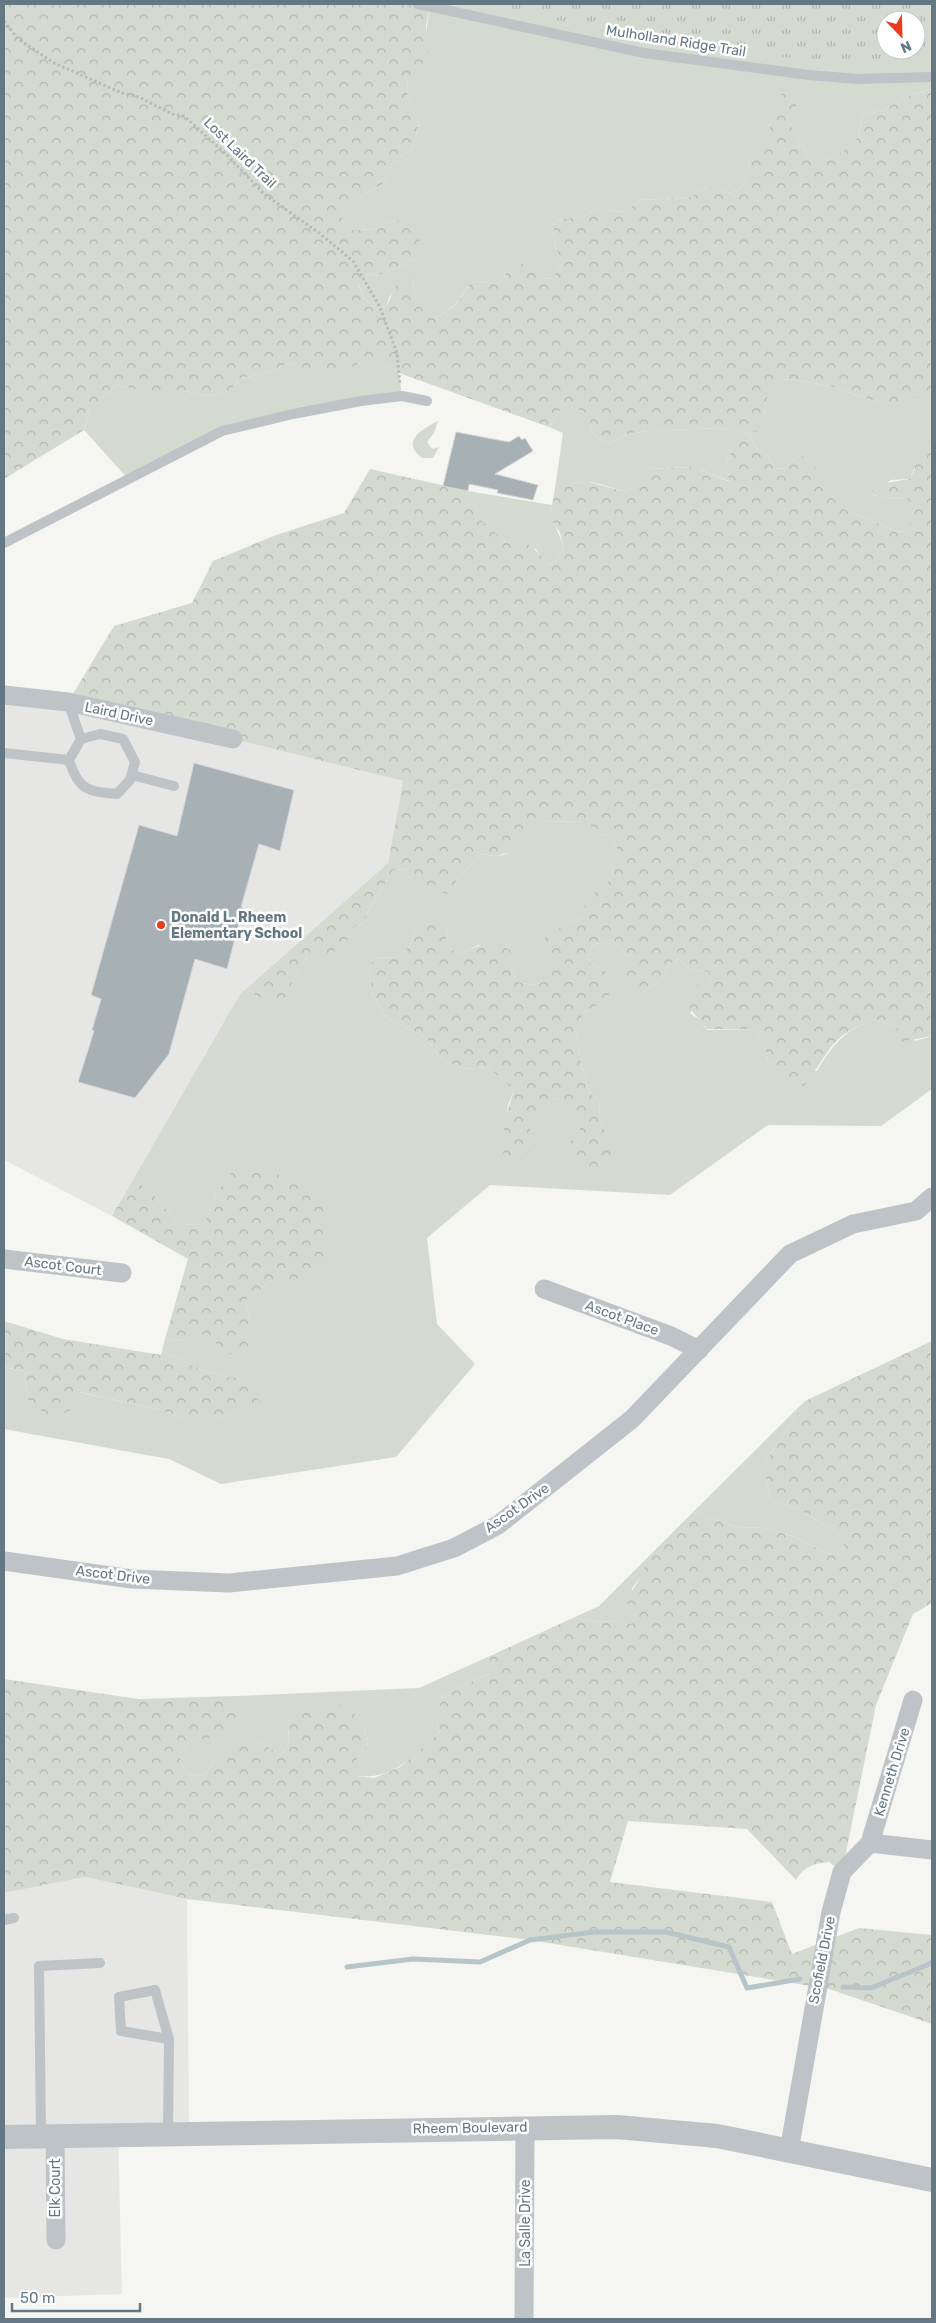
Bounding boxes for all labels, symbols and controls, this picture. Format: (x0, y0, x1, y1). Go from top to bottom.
north arrow (876, 10, 926, 60)
street label: Mulholland Ridge Trail (605, 22, 747, 60)
text: N (898, 37, 914, 56)
street label: Lost Laird Trail (200, 114, 280, 192)
street label: Laird Drive (83, 698, 155, 730)
place label: Donald L. Rheem Elementary School (171, 909, 302, 942)
marker: Donald L. Rheem Elementary School (155, 919, 167, 931)
street label: Ascot Court (23, 1253, 103, 1279)
street label: Ascot Place (583, 1297, 661, 1339)
street label: Ascot Drive (481, 1479, 553, 1536)
street label: Ascot Drive (75, 1562, 151, 1588)
street label: Kenneth Drive (870, 1726, 914, 1818)
street label: Scofield Drive (805, 1915, 839, 2005)
street label: Rheem Boulevard (412, 2118, 528, 2138)
street label: Elk Court (47, 2158, 64, 2218)
street label: La Salle Drive (517, 2179, 534, 2267)
scale bar (12, 2280, 140, 2312)
text: 50 m (20, 2289, 55, 2307)

